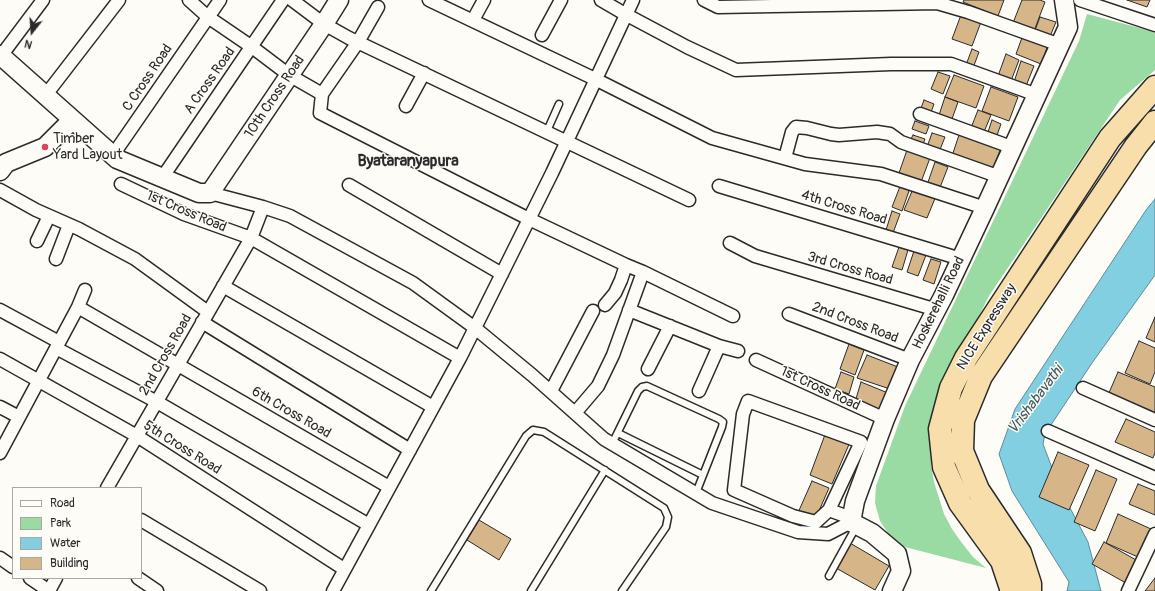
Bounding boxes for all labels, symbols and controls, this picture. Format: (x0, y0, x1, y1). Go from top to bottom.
north arrow (12, 12, 52, 52)
text: N (23, 37, 34, 51)
street label: C Cross Road (119, 41, 177, 115)
street label: A Cross Road (181, 44, 239, 118)
street label: 10th Cross Road (241, 53, 309, 141)
place label: Timber Yard Layout (53, 131, 122, 164)
marker: Timber Yard Layout (40, 142, 50, 152)
district label: Byataranyapura (357, 152, 459, 172)
street label: 1st Cross Road (143, 187, 229, 237)
street label: 4th Cross Road (799, 187, 889, 229)
street label: 3rd Cross Road (805, 249, 895, 289)
street label: Hoskerehalli Road (909, 254, 969, 352)
street label: NICE Expressway (954, 281, 1020, 373)
street label: 2nd Cross Road (809, 299, 901, 347)
street label: 2nd Cross Road (136, 311, 196, 399)
water label: Vrishabavathi (1004, 362, 1068, 438)
street label: 1st Cross Road (778, 363, 862, 415)
street label: 6th Cross Road (248, 384, 334, 442)
street label: 5th Cross Road (140, 417, 224, 479)
legend (12, 487, 142, 579)
text: Road (50, 496, 75, 511)
text: Park (50, 516, 71, 531)
text: Water (50, 536, 81, 551)
text: Building (50, 556, 89, 571)

